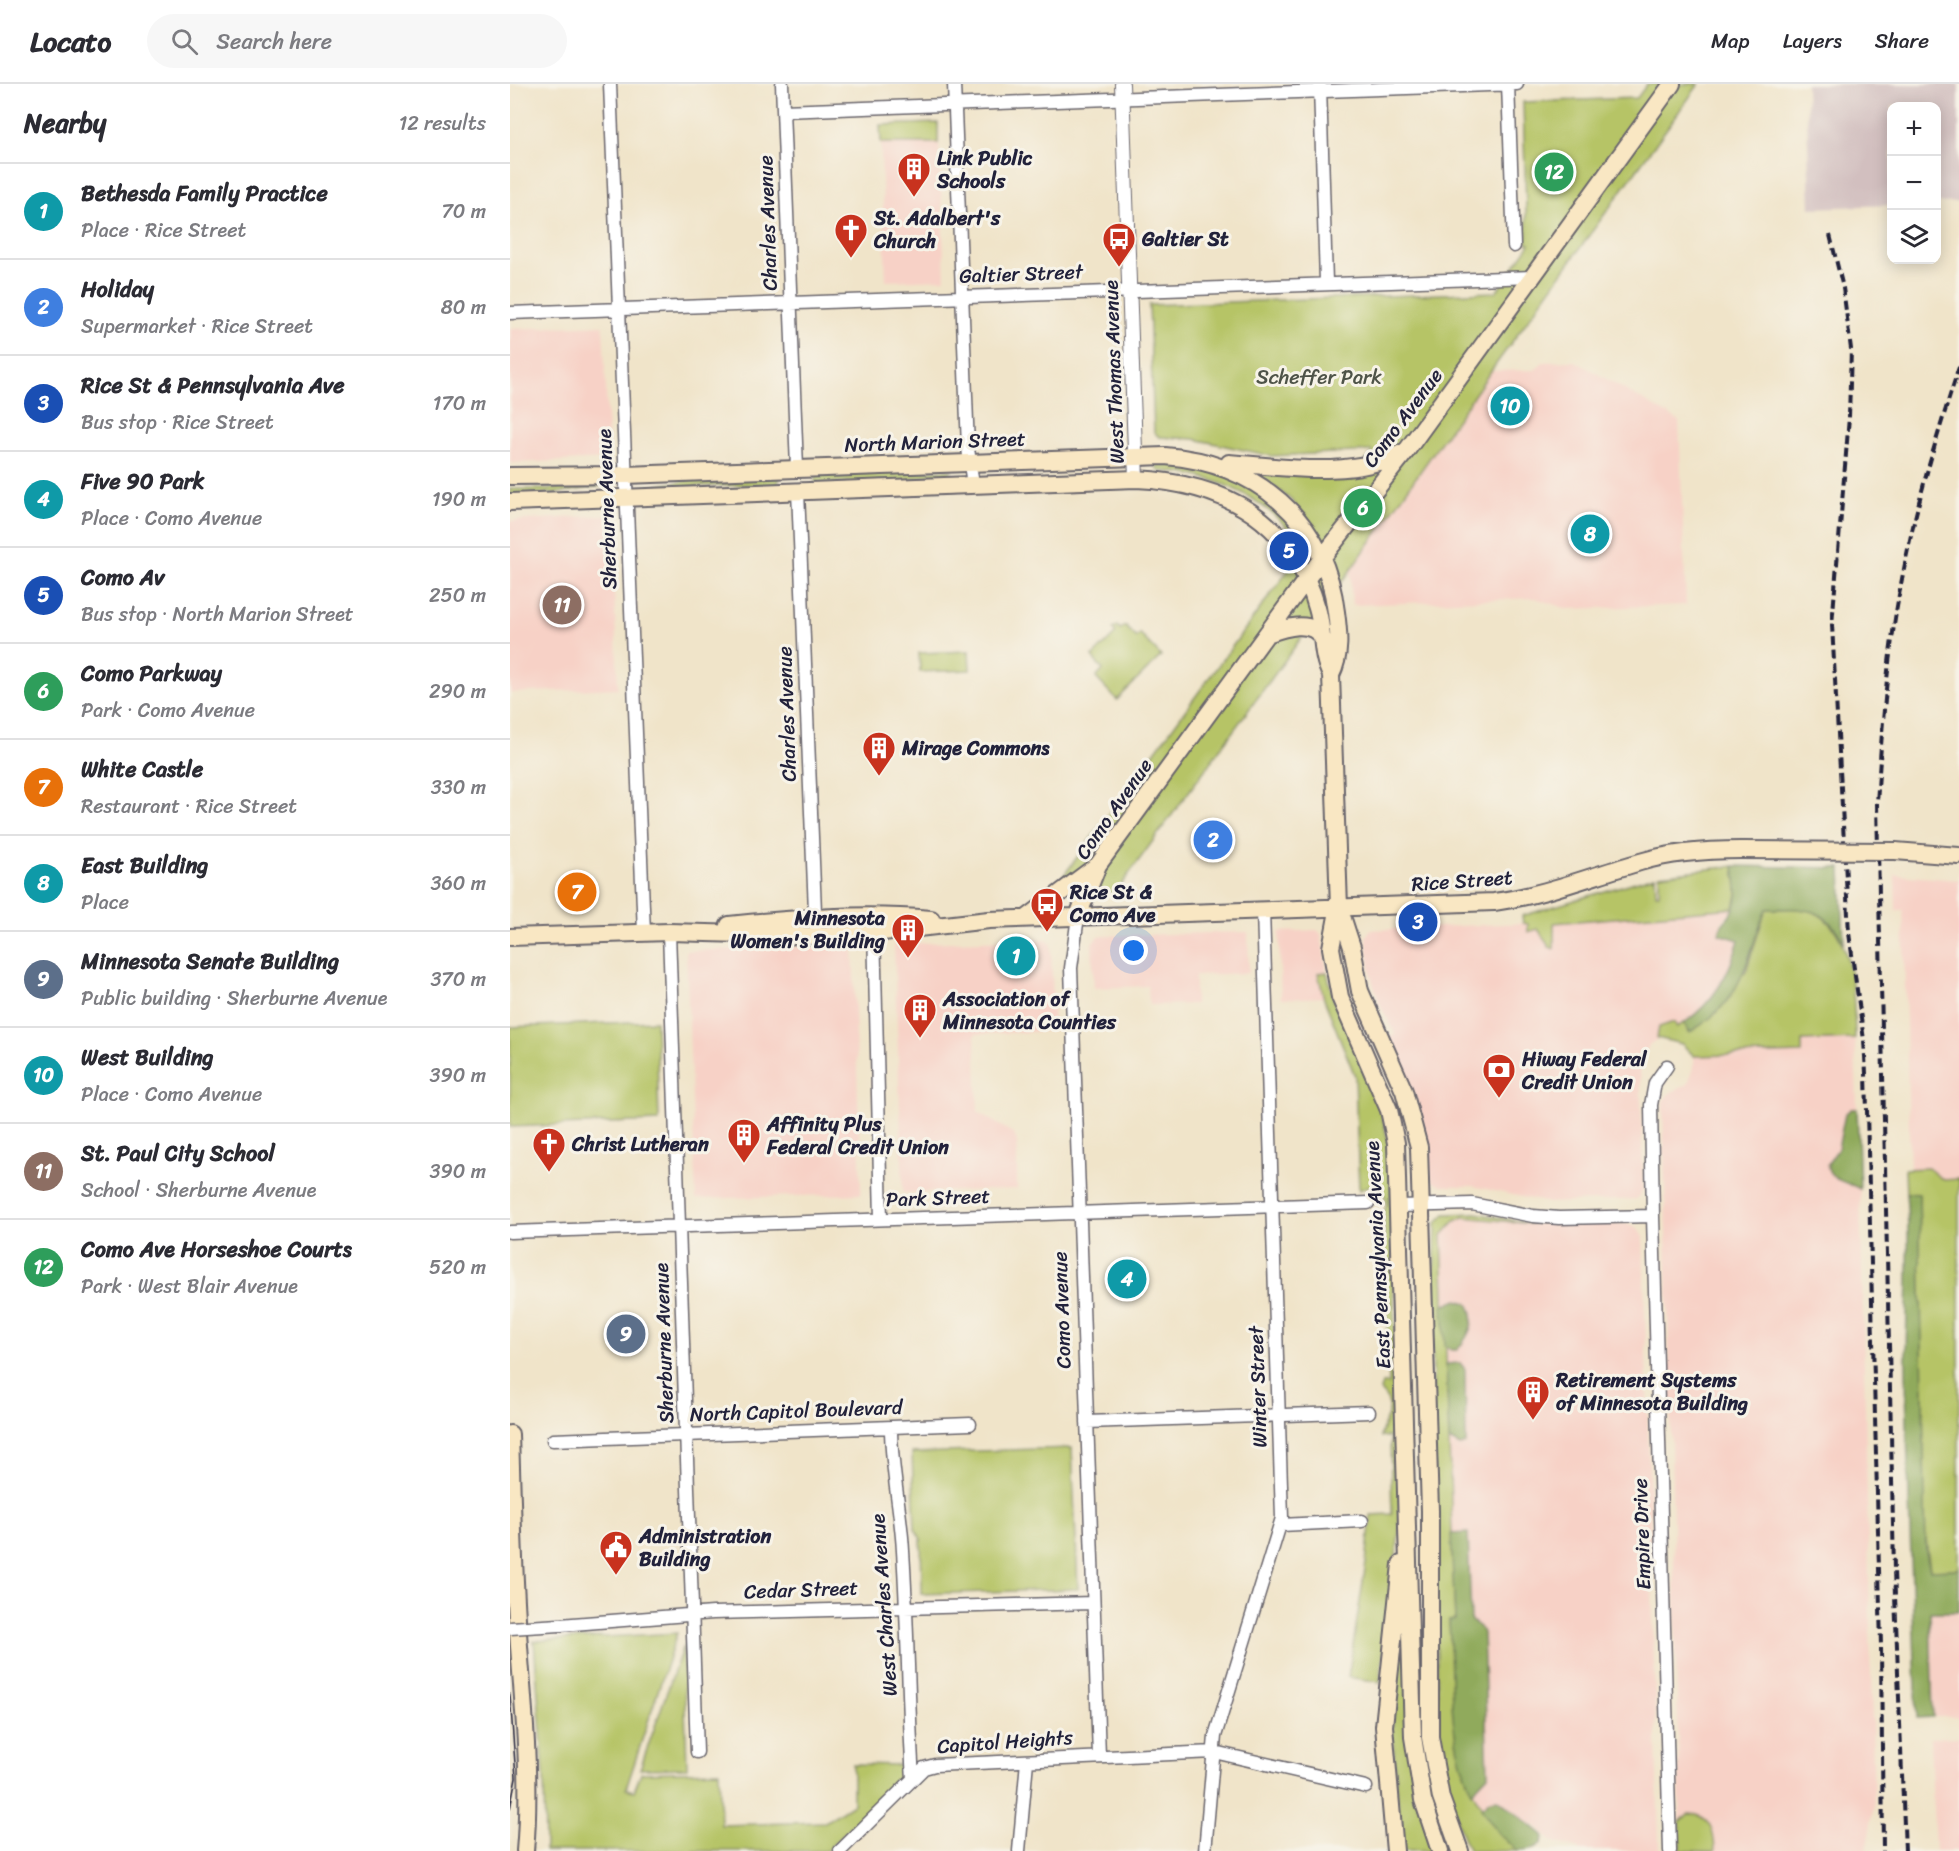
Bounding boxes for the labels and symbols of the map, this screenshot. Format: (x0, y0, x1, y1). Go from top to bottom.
place label: Link Public Schools (936, 141, 1033, 199)
pin: 12 (1534, 150, 1574, 194)
building icon: Link Public Schools (896, 151, 932, 198)
street label: Charles Avenue (748, 155, 788, 291)
place label: St. Adalbert's Church (873, 201, 1001, 259)
church icon: St. Adalbert's Church (833, 212, 869, 259)
bus stop icon: Galtier St (1101, 221, 1137, 268)
place label: Galtier St (1141, 222, 1229, 257)
street label: Galtier Street (959, 254, 1084, 294)
street label: West Thomas Avenue (1093, 279, 1135, 464)
park label: Scheffer Park (1256, 360, 1382, 395)
street label: Como Avenue (1354, 361, 1452, 475)
pin: 10 (1490, 384, 1530, 428)
street label: North Marion Street (844, 421, 1026, 463)
street label: Sherburne Avenue (587, 428, 627, 590)
pin: 6 (1344, 486, 1382, 530)
pin: 8 (1570, 512, 1610, 556)
pin: 5 (1270, 528, 1308, 574)
pin: 11 (542, 582, 582, 628)
street label: Charles Avenue (767, 646, 807, 782)
building icon: Mirage Commons (861, 730, 897, 777)
place label: Mirage Commons (901, 731, 1050, 766)
street label: Como Avenue (1066, 751, 1162, 867)
pin: 2 (1194, 818, 1232, 862)
street label: Rice Street (1410, 860, 1514, 902)
pin: 7 (558, 870, 596, 914)
place label: Rice St & Como Ave (1069, 875, 1156, 933)
bus stop icon: Rice St & Como Ave (1029, 886, 1065, 933)
pin: 3 (1398, 900, 1438, 944)
place label: Minnesota Women's Building (731, 901, 885, 959)
building icon: Minnesota Women's Building (890, 912, 926, 959)
pin: 1 (996, 934, 1036, 978)
your location (1119, 936, 1148, 965)
place label: Association of Minnesota Counties (942, 982, 1117, 1040)
building icon: Association of Minnesota Counties (902, 992, 938, 1039)
place label: Hiway Federal Credit Union (1521, 1042, 1648, 1100)
bank icon: Hiway Federal Credit Union (1481, 1052, 1517, 1099)
place label: Affinity Plus Federal Credit Union (766, 1107, 949, 1165)
building icon: Affinity Plus Federal Credit Union (726, 1117, 762, 1164)
church icon: Christ Lutheran (531, 1126, 567, 1173)
place label: Christ Lutheran (571, 1127, 709, 1162)
street label: East Pennsylvania Avenue (1355, 1140, 1401, 1370)
street label: Park Street (885, 1179, 991, 1217)
street label: Como Avenue (1042, 1251, 1082, 1369)
pin: 4 (1108, 1256, 1146, 1302)
street label: Sherburne Avenue (644, 1262, 684, 1424)
pin: 9 (606, 1312, 646, 1356)
street label: Winter Street (1238, 1325, 1278, 1448)
place label: Retirement Systems of Minnesota Building (1555, 1363, 1748, 1421)
building icon: Retirement Systems of Minnesota Building (1515, 1374, 1551, 1421)
street label: North Capitol Boulevard (689, 1390, 904, 1432)
street label: Empire Drive (1623, 1478, 1661, 1590)
street label: West Charles Avenue (860, 1512, 908, 1697)
place label: Administration Building (638, 1519, 772, 1577)
public building icon: Administration Building (598, 1529, 634, 1576)
street label: Cedar Street (743, 1571, 859, 1609)
street label: Capitol Heights (936, 1720, 1075, 1764)

